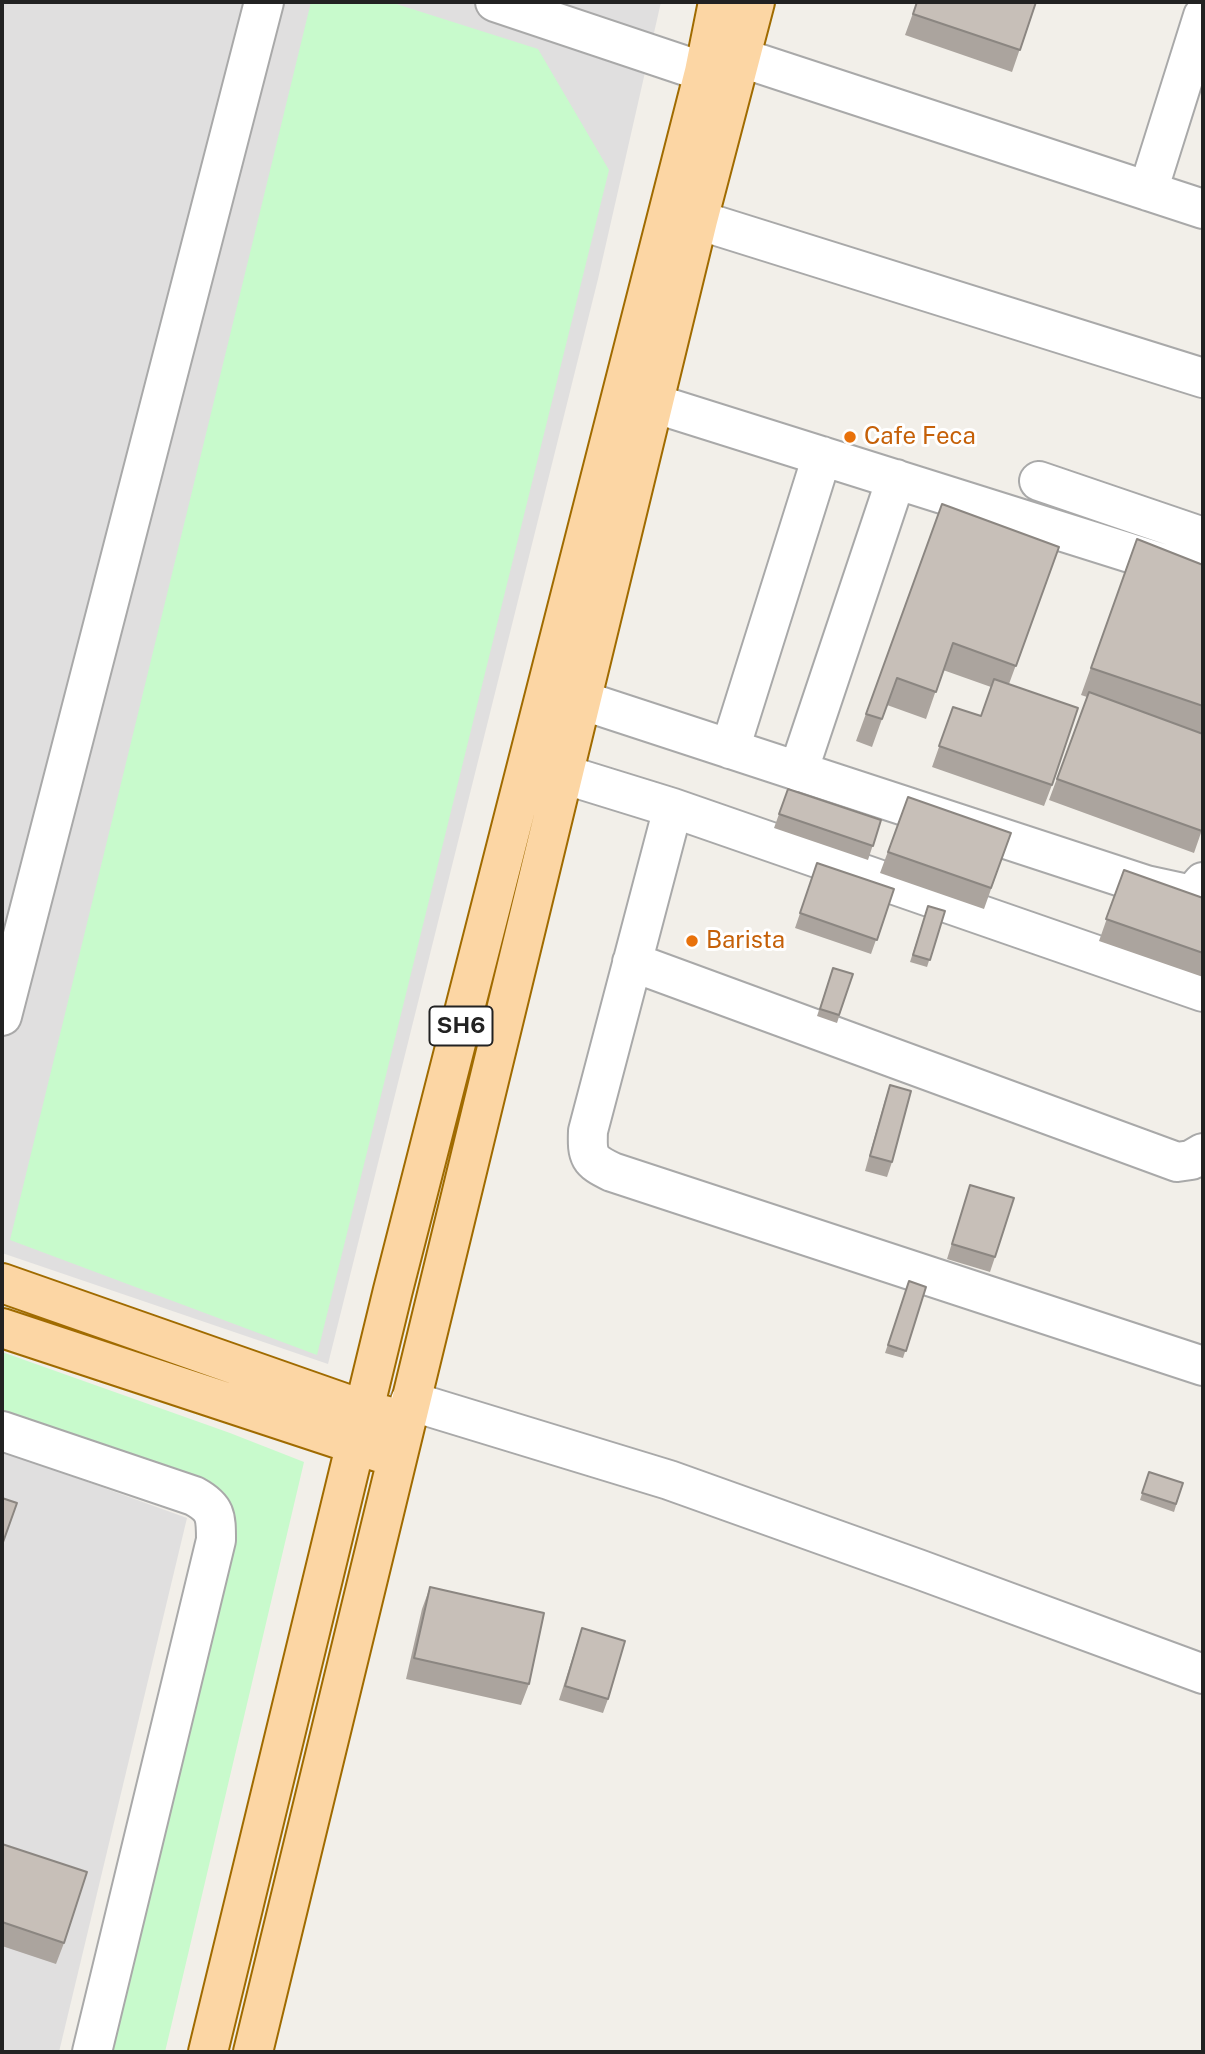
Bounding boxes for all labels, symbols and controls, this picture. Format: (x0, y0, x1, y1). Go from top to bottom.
place label: Cafe Feca (864, 423, 976, 451)
marker: Cafe Feca (842, 429, 858, 445)
place label: Barista (706, 927, 785, 955)
marker: Barista (684, 933, 700, 949)
road number: SH6 (430, 1007, 492, 1046)

